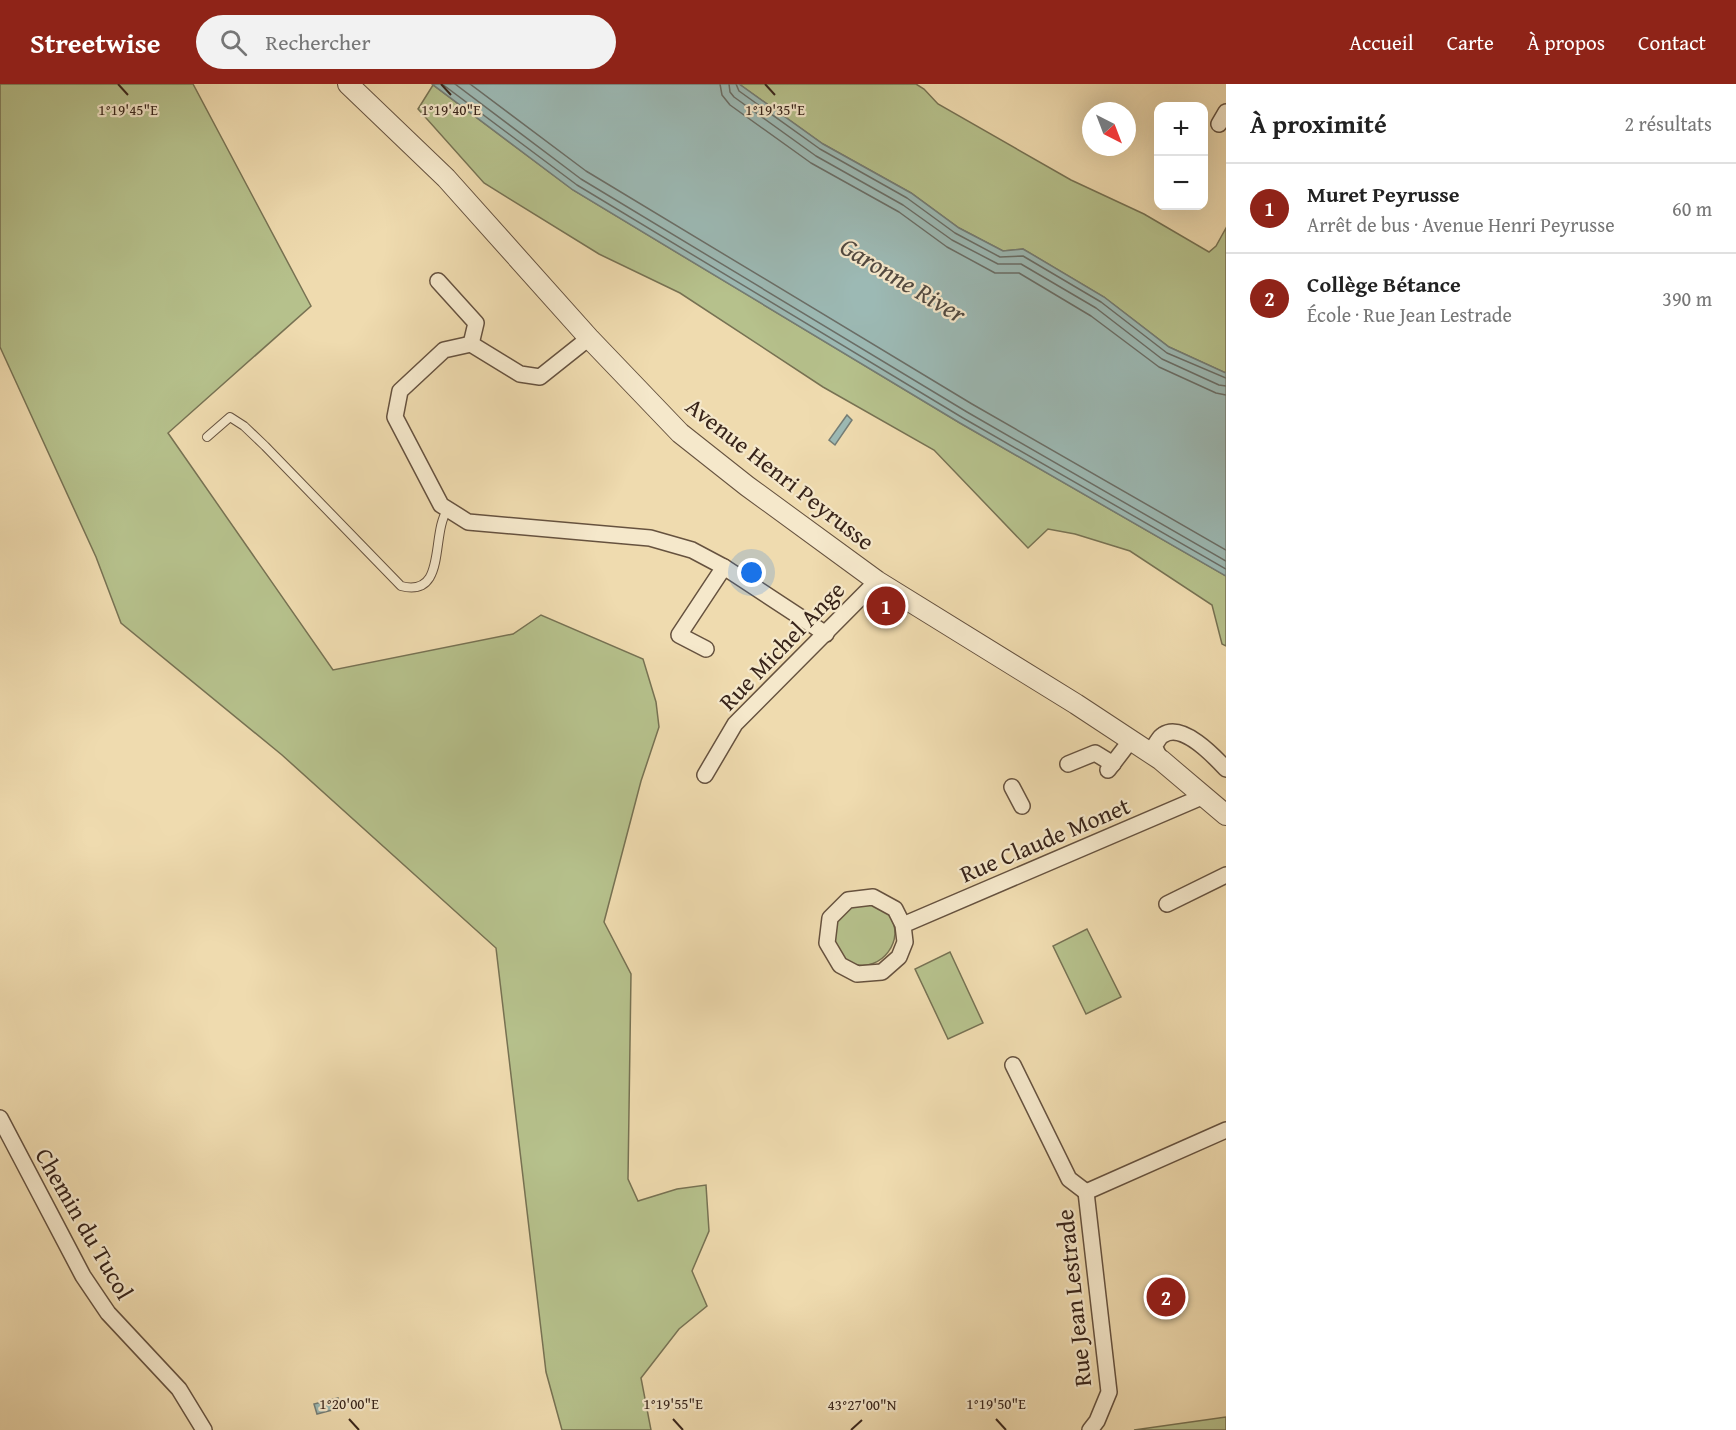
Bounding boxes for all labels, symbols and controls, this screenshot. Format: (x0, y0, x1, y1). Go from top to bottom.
search box (196, 15, 616, 69)
text: Streetwise (30, 22, 160, 63)
icon: search (217, 26, 250, 59)
text: Rechercher (265, 26, 370, 58)
text: Accueil (1349, 27, 1414, 58)
text: Carte (1447, 27, 1494, 58)
text: À propos (1527, 27, 1605, 58)
text: Contact (1638, 27, 1706, 58)
text: 1°19'45"E (98, 99, 158, 120)
text: 1°19'40"E (421, 99, 481, 120)
text: 1°19'35"E (745, 99, 805, 120)
north arrow (1082, 102, 1136, 156)
map controls (1154, 102, 1208, 210)
button: + (1154, 102, 1208, 156)
text: À proximité (1250, 104, 1387, 143)
text: 2 résultats (1624, 109, 1712, 138)
button: − (1154, 156, 1208, 210)
text: Muret Peyrusse (1307, 178, 1460, 210)
text: 1 (1264, 194, 1275, 223)
text: 60 m (1672, 194, 1712, 223)
text: Arrêt de bus · Avenue Henri Peyrusse (1307, 210, 1615, 239)
water label: Garonne River (833, 227, 975, 333)
text: Collège Bétance (1307, 268, 1461, 300)
text: 2 (1264, 284, 1275, 313)
text: 390 m (1662, 284, 1712, 313)
text: École · Rue Jean Lestrade (1307, 300, 1512, 329)
street label: Avenue Henri Peyrusse (679, 389, 882, 558)
your location (737, 558, 766, 587)
street label: Rue Michel Ange (711, 573, 853, 718)
pin: 1 (866, 584, 906, 628)
street label: Rue Claude Monet (954, 788, 1136, 891)
street label: Chemin du Tucol (27, 1141, 142, 1306)
street label: Rue Jean Lestrade (1047, 1208, 1100, 1389)
pin: 2 (1146, 1274, 1186, 1320)
text: 1°20'00"E (319, 1393, 379, 1414)
text: 1°19'55"E (643, 1393, 703, 1414)
text: 1°19'50"E (966, 1393, 1026, 1414)
text: 43°27'00"N (828, 1394, 897, 1415)

